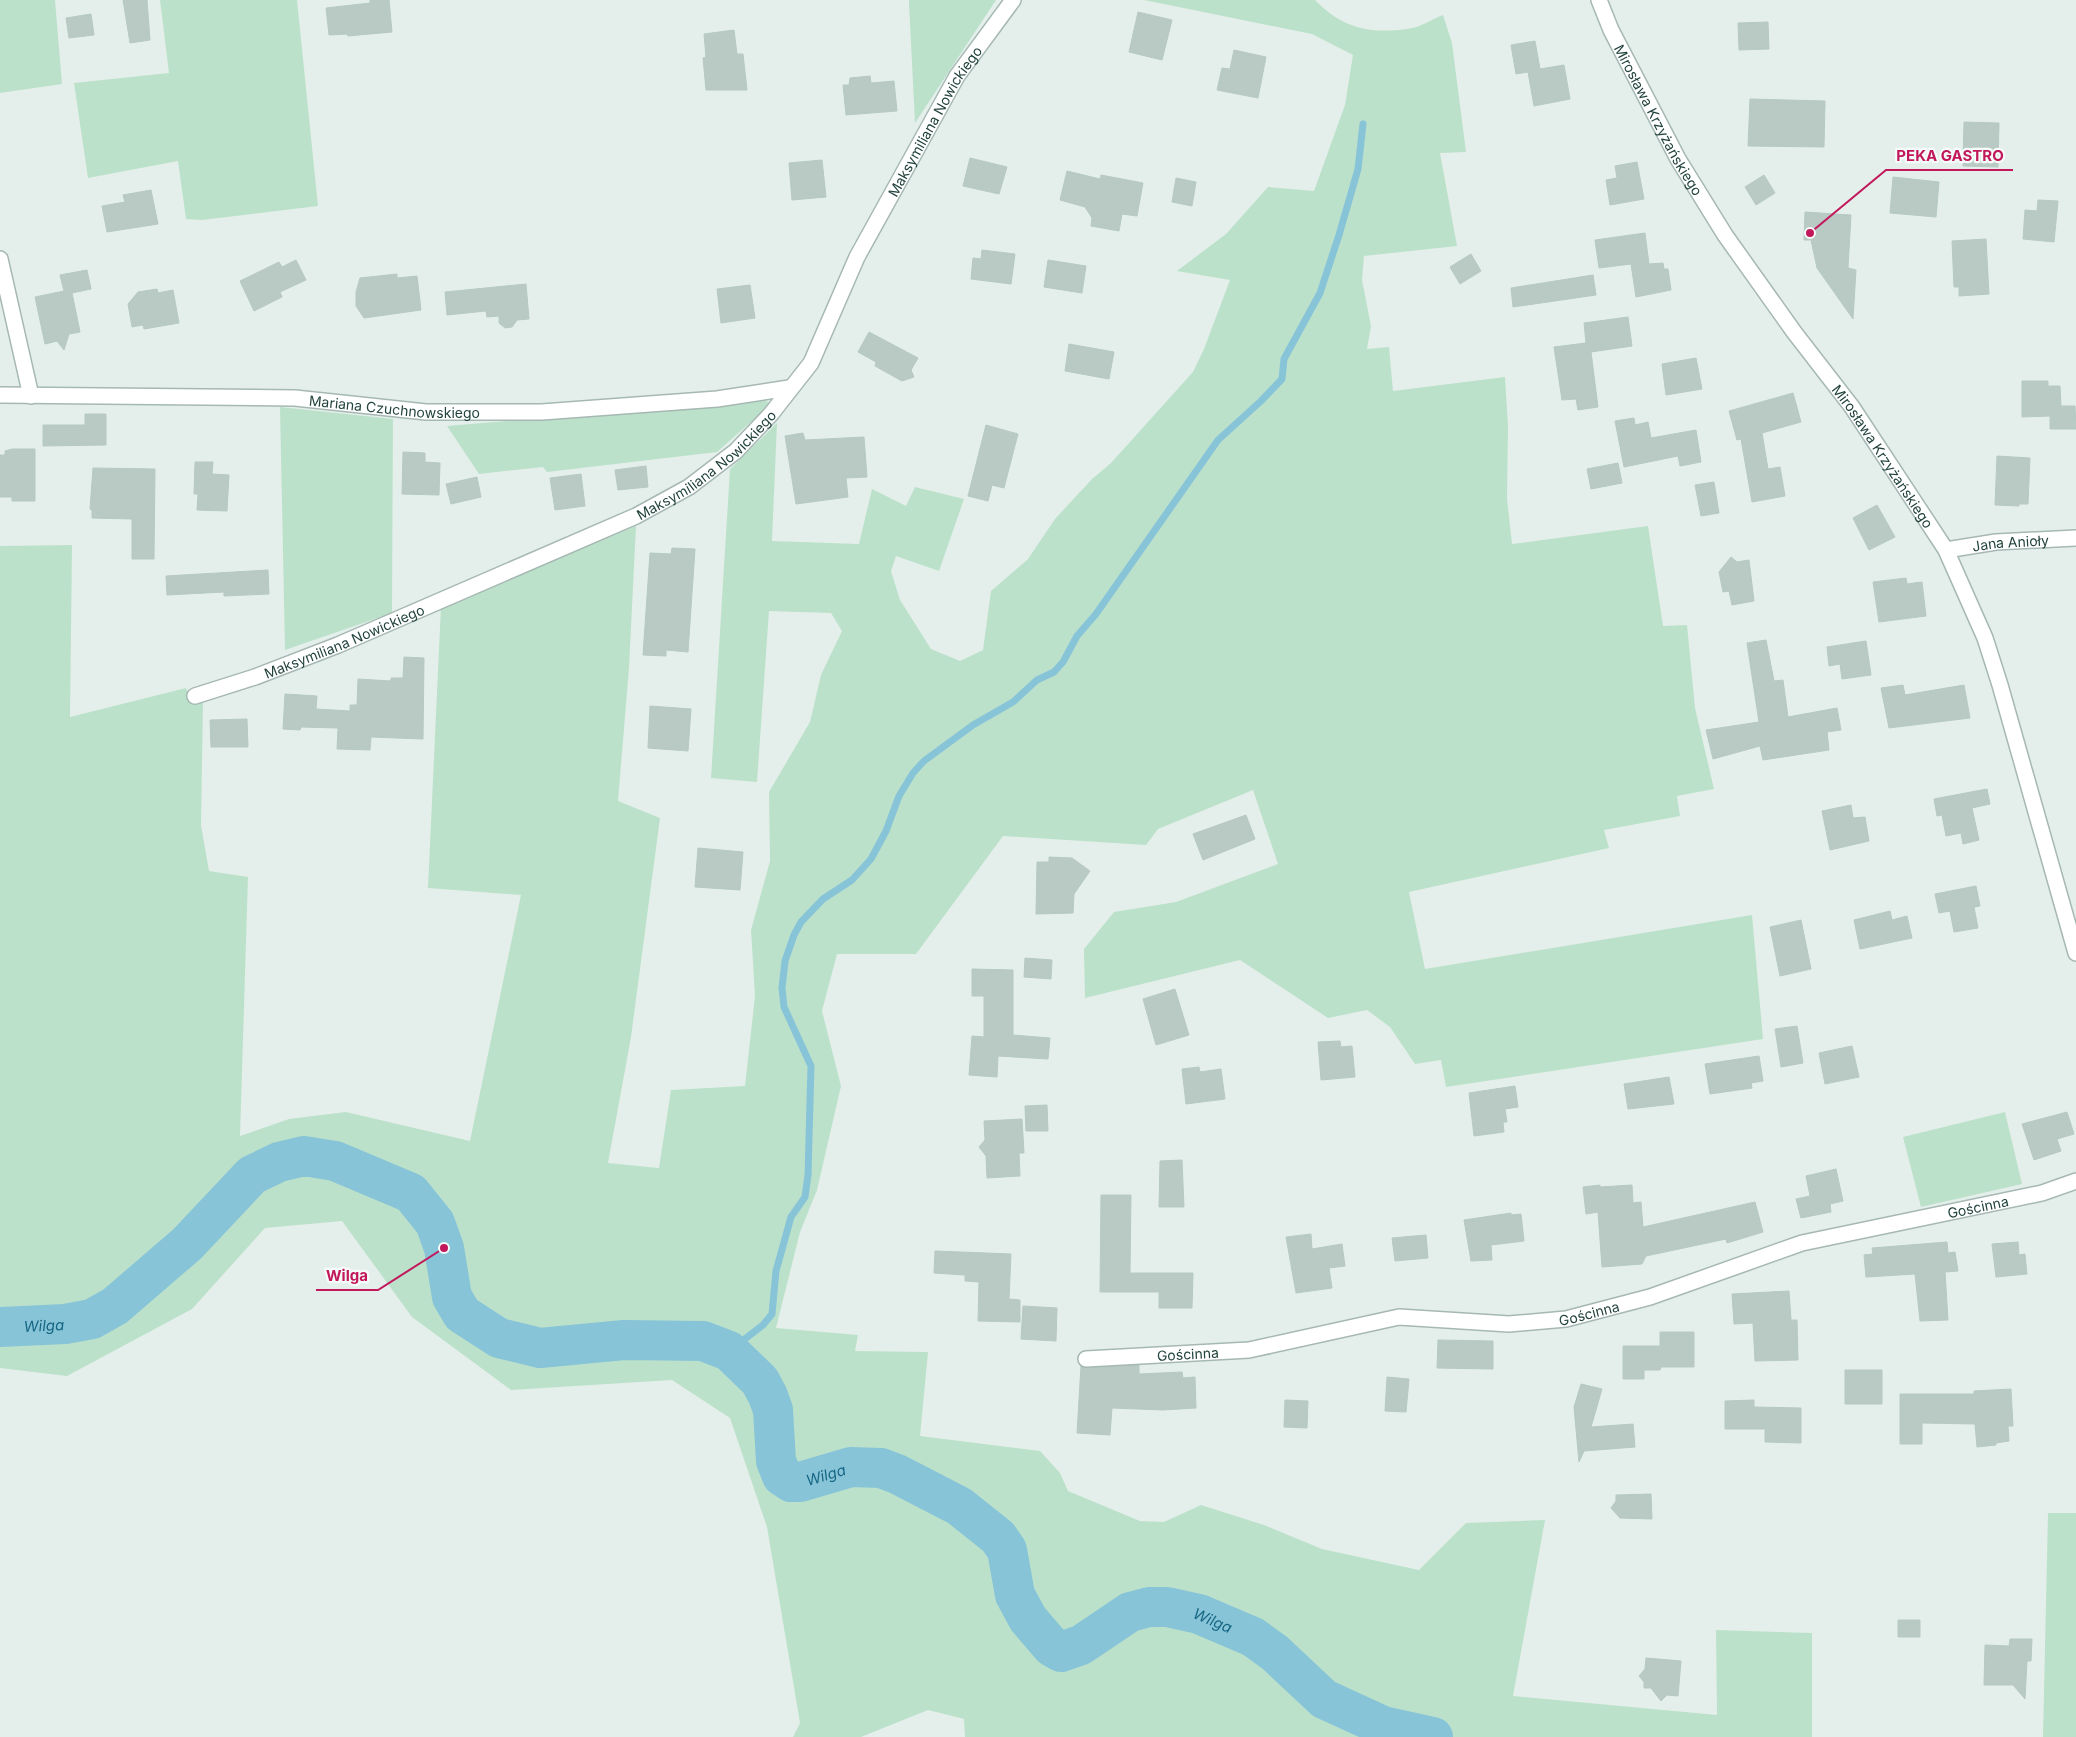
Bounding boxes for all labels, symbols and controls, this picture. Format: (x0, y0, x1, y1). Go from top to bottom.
street label: Mirosława Krzyżańskiego (1611, 41, 1707, 198)
street label: Maksymiliana Nowickiego (884, 42, 985, 199)
callout: PEKA GASTRO (1886, 140, 2013, 170)
text: PEKA GASTRO (1896, 146, 2004, 165)
street label: Mirosława Krzyżańskiego (1829, 381, 1938, 531)
street label: Mariana Czuchnowskiego (308, 391, 480, 421)
street label: Maksymiliana Nowickiego (633, 406, 779, 523)
street label: Jana Anioły (1971, 531, 2049, 554)
street label: Maksymiliana Nowickiego (261, 600, 427, 681)
street label: Gościnna (1946, 1192, 2010, 1221)
callout: Wilga (316, 1260, 378, 1290)
text: Wilga (326, 1266, 368, 1285)
street label: Gościnna (1558, 1297, 1621, 1328)
water label: Wilga (23, 1315, 65, 1335)
street label: Gościnna (1156, 1343, 1219, 1364)
water label: Wilga (804, 1460, 848, 1489)
water label: Wilga (1191, 1603, 1235, 1637)

